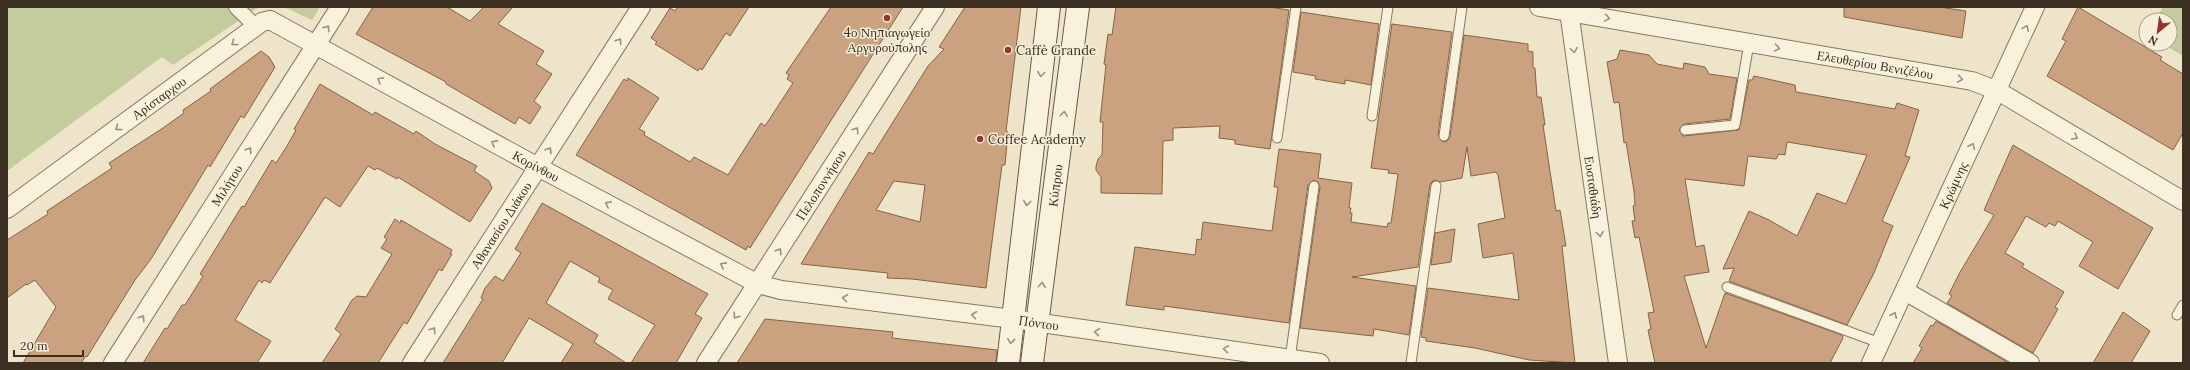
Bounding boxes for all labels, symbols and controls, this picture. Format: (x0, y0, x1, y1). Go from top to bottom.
north arrow (2138, 12, 2178, 52)
marker: 4ο Νηπιαγωγείο Αργυρούπολης (882, 13, 892, 23)
one-way arrow (1604, 13, 1610, 22)
place label: 4ο Νηπιαγωγείο Αργυρούπολης (844, 24, 930, 56)
one-way arrow (322, 25, 329, 32)
one-way arrow (2021, 25, 2029, 32)
text: N (2146, 32, 2160, 49)
one-way arrow (232, 38, 239, 45)
one-way arrow (614, 38, 622, 45)
place label: Caffè Grande (1016, 42, 1096, 59)
one-way arrow (1774, 43, 1780, 51)
marker: Caffè Grande (1003, 45, 1013, 55)
one-way arrow (1569, 47, 1578, 53)
street label: Ελευθερίου Βενιζέλου (1816, 47, 1935, 83)
one-way arrow (1037, 71, 1046, 77)
street label: Αρίσταρχου (128, 73, 189, 124)
one-way arrow (1957, 74, 1963, 83)
one-way arrow (377, 77, 384, 85)
one-way arrow (1059, 111, 1068, 117)
one-way arrow (116, 123, 123, 130)
one-way arrow (852, 127, 859, 134)
place label: Coffee Academy (988, 131, 1086, 148)
one-way arrow (2071, 133, 2078, 140)
marker: Coffee Academy (975, 134, 985, 144)
one-way arrow (491, 140, 498, 147)
one-way arrow (1967, 143, 1975, 151)
street label: Πελοποννήσου (792, 146, 850, 224)
one-way arrow (244, 147, 252, 154)
street label: Κορίνθου (509, 147, 562, 186)
one-way arrow (544, 148, 551, 155)
street label: Ευσταθιάδη (1580, 155, 1606, 220)
street label: Κρώμνης (1935, 158, 1972, 212)
street label: Μιλήτου (207, 161, 246, 209)
street label: Κύπρου (1044, 163, 1067, 208)
street label: Αθανασίου Διάκου (467, 178, 536, 272)
one-way arrow (1022, 200, 1031, 206)
one-way arrow (605, 202, 613, 209)
one-way arrow (1595, 231, 1604, 237)
one-way arrow (774, 248, 781, 255)
one-way arrow (720, 263, 727, 270)
one-way arrow (1037, 282, 1046, 288)
one-way arrow (842, 294, 849, 303)
one-way arrow (971, 310, 977, 319)
one-way arrow (733, 312, 741, 319)
street label: Πόντου (1018, 312, 1060, 334)
one-way arrow (1889, 312, 1897, 319)
one-way arrow (137, 315, 144, 322)
one-way arrow (428, 327, 436, 334)
one-way arrow (1094, 327, 1100, 336)
scale bar (14, 332, 83, 358)
text: 20 m (20, 338, 48, 353)
one-way arrow (1007, 338, 1016, 344)
one-way arrow (1223, 345, 1229, 354)

